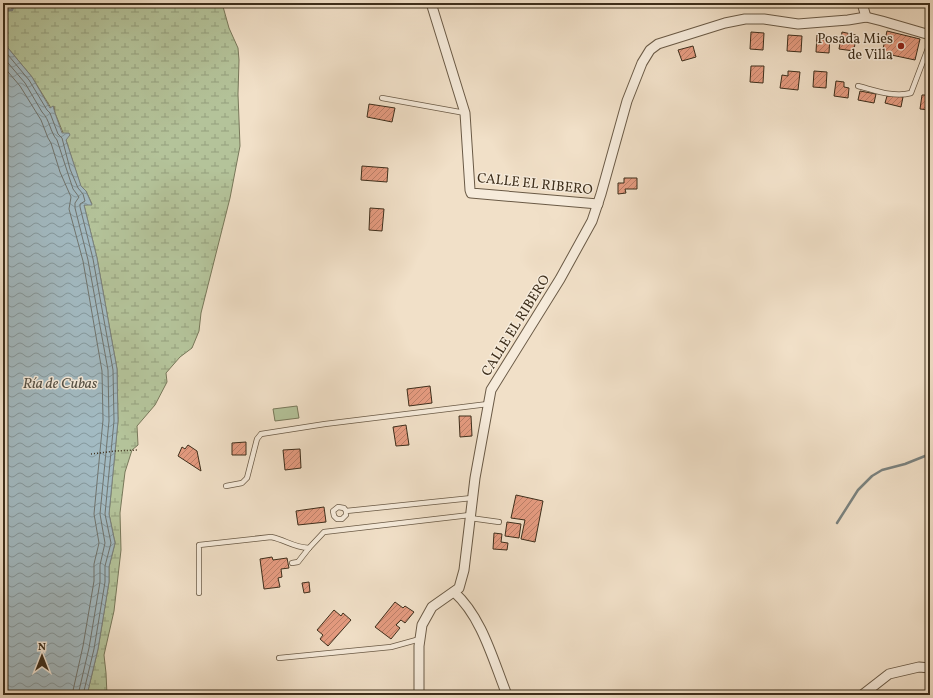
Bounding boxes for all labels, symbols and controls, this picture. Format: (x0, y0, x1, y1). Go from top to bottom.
place label: Posada Mies de Villa (817, 30, 893, 65)
marker: Posada Mies de Villa (896, 41, 906, 51)
street label: CALLE EL RIBERO (476, 169, 594, 200)
street label: CALLE EL RIBERO (477, 272, 555, 380)
water label: Ría de Cubas (23, 374, 98, 395)
north arrow (22, 636, 62, 676)
text: N (38, 640, 46, 655)

